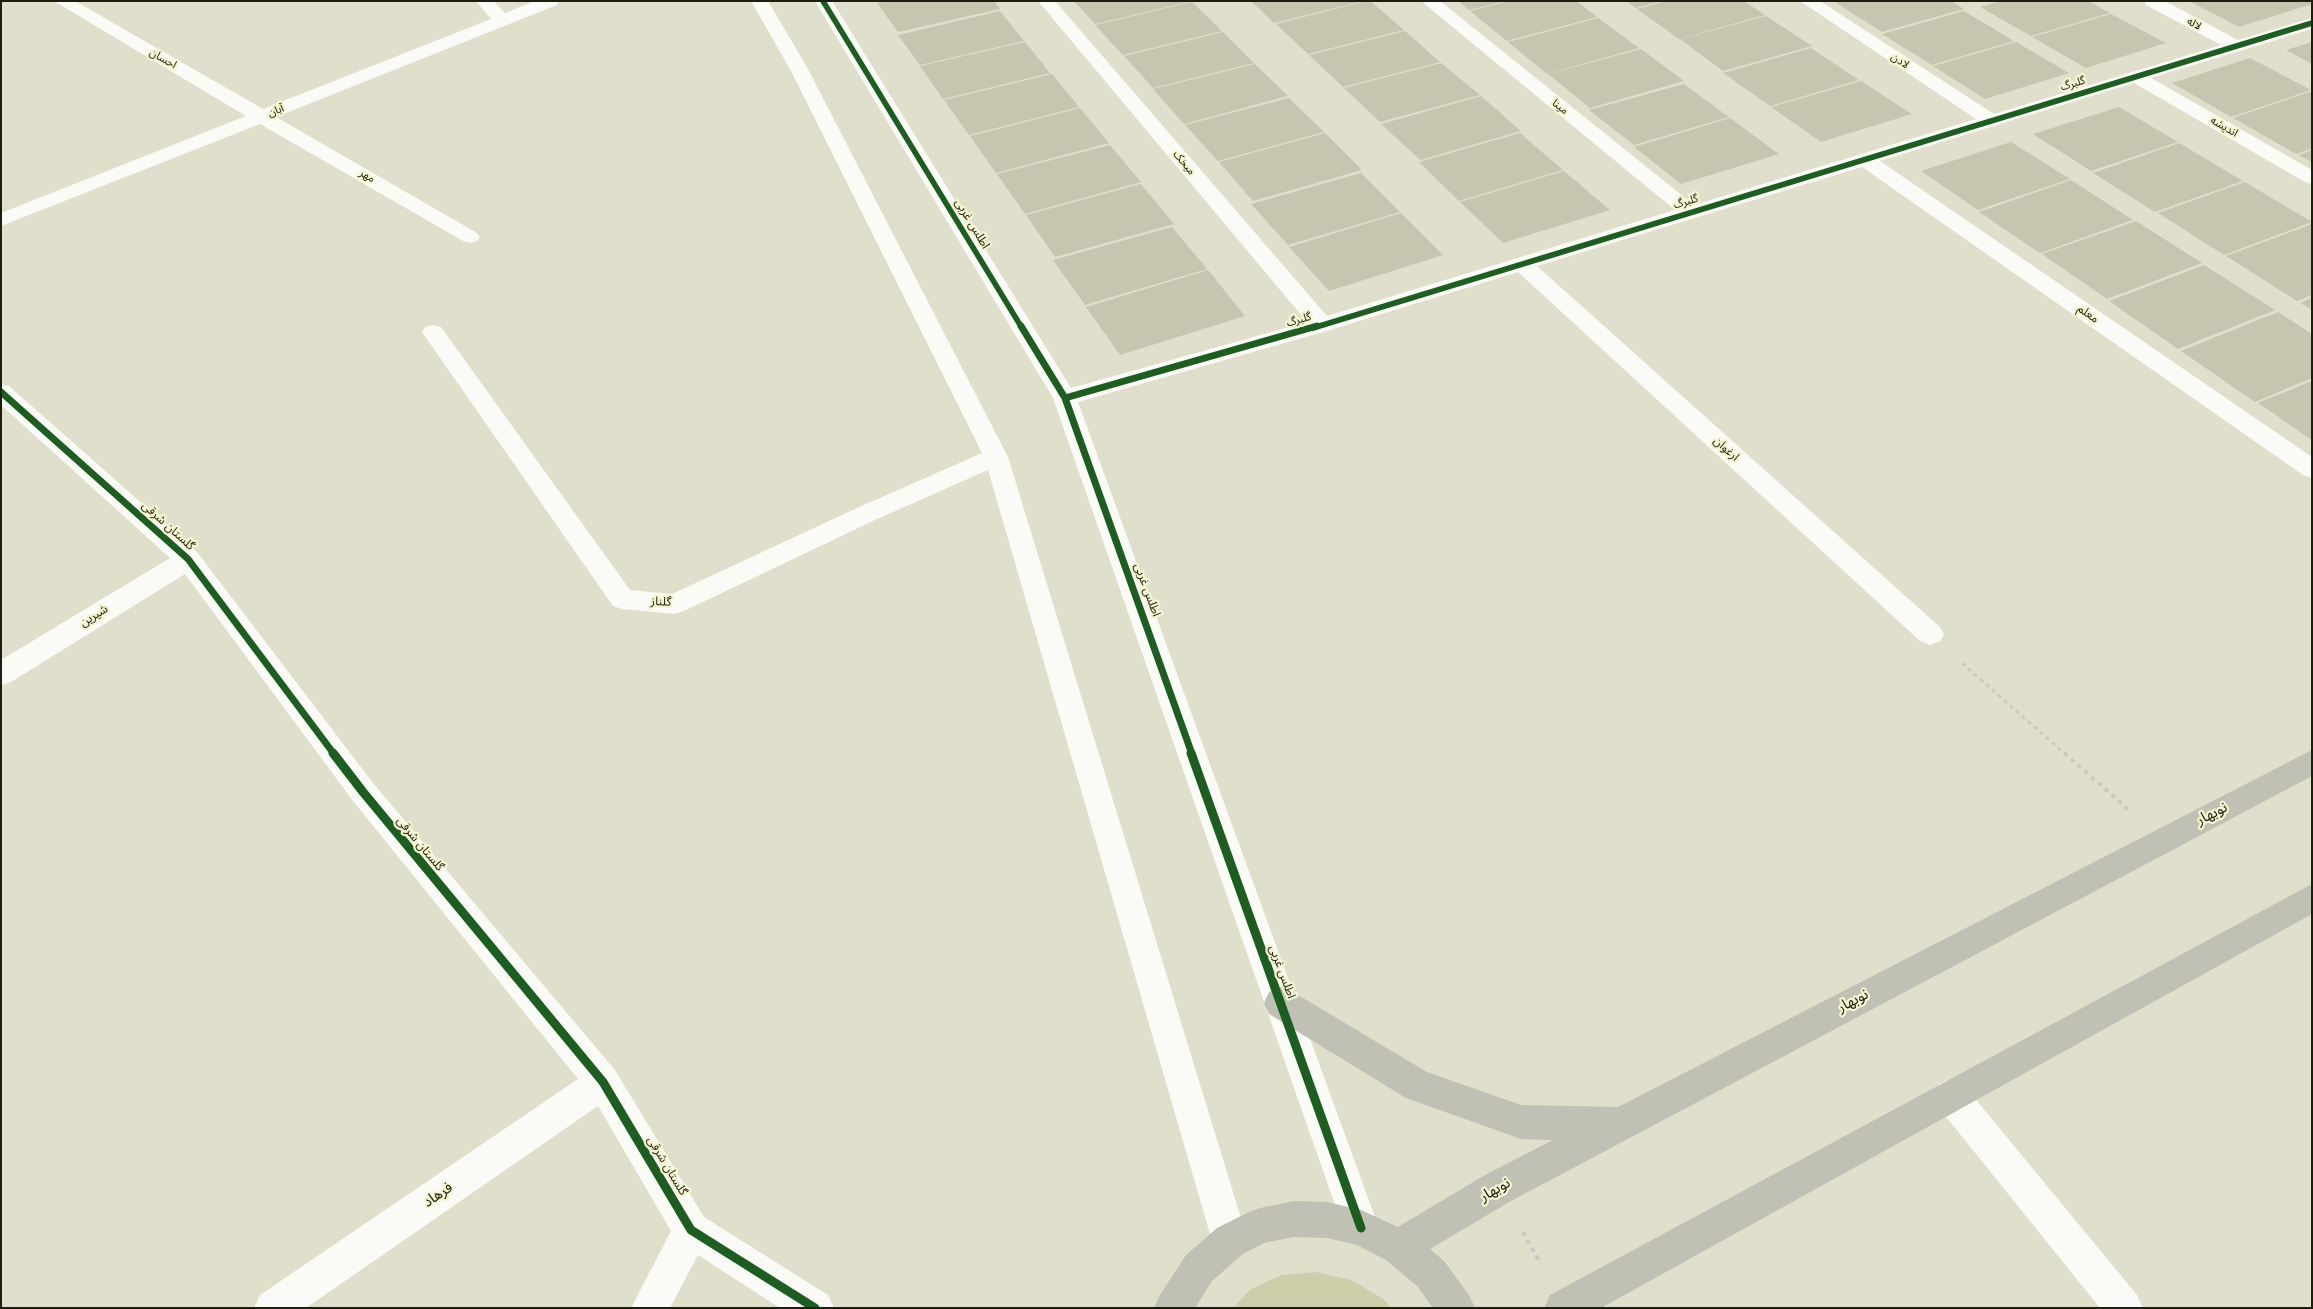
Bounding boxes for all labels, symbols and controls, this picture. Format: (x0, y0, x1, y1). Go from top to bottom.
street label: لاله (2184, 15, 2204, 33)
street label: احسان (147, 46, 179, 72)
street label: لادن (1888, 50, 1912, 72)
street label: گلبرگ (2059, 74, 2087, 94)
street label: مینا (1549, 97, 1571, 117)
street label: آبان (266, 102, 286, 120)
street label: اندیشه (2208, 114, 2240, 140)
street label: میخک (1170, 148, 1198, 178)
street label: مهر (357, 166, 377, 186)
street label: گلبرگ (1672, 192, 1700, 212)
street label: اطلس غربی (952, 196, 992, 252)
street label: معلم (2074, 302, 2102, 326)
street label: گلبرگ (1285, 310, 1313, 330)
street label: ارغوان (1710, 434, 1742, 464)
street label: گلستان شرقی (139, 498, 197, 554)
street label: اطلس غربی (1131, 561, 1163, 619)
street label: گلناز (650, 594, 672, 610)
street label: شیرین (77, 602, 111, 630)
street label: نوبهار (2193, 799, 2231, 829)
street label: گلستان شرقی (393, 814, 447, 874)
street label: اطلس غربی (1266, 943, 1298, 1001)
street label: نوبهار (1834, 985, 1872, 1017)
street label: گلستان شرقی (644, 1134, 690, 1198)
street label: نوبهار (1476, 1174, 1514, 1206)
street label: فرهاد (420, 1179, 456, 1211)

